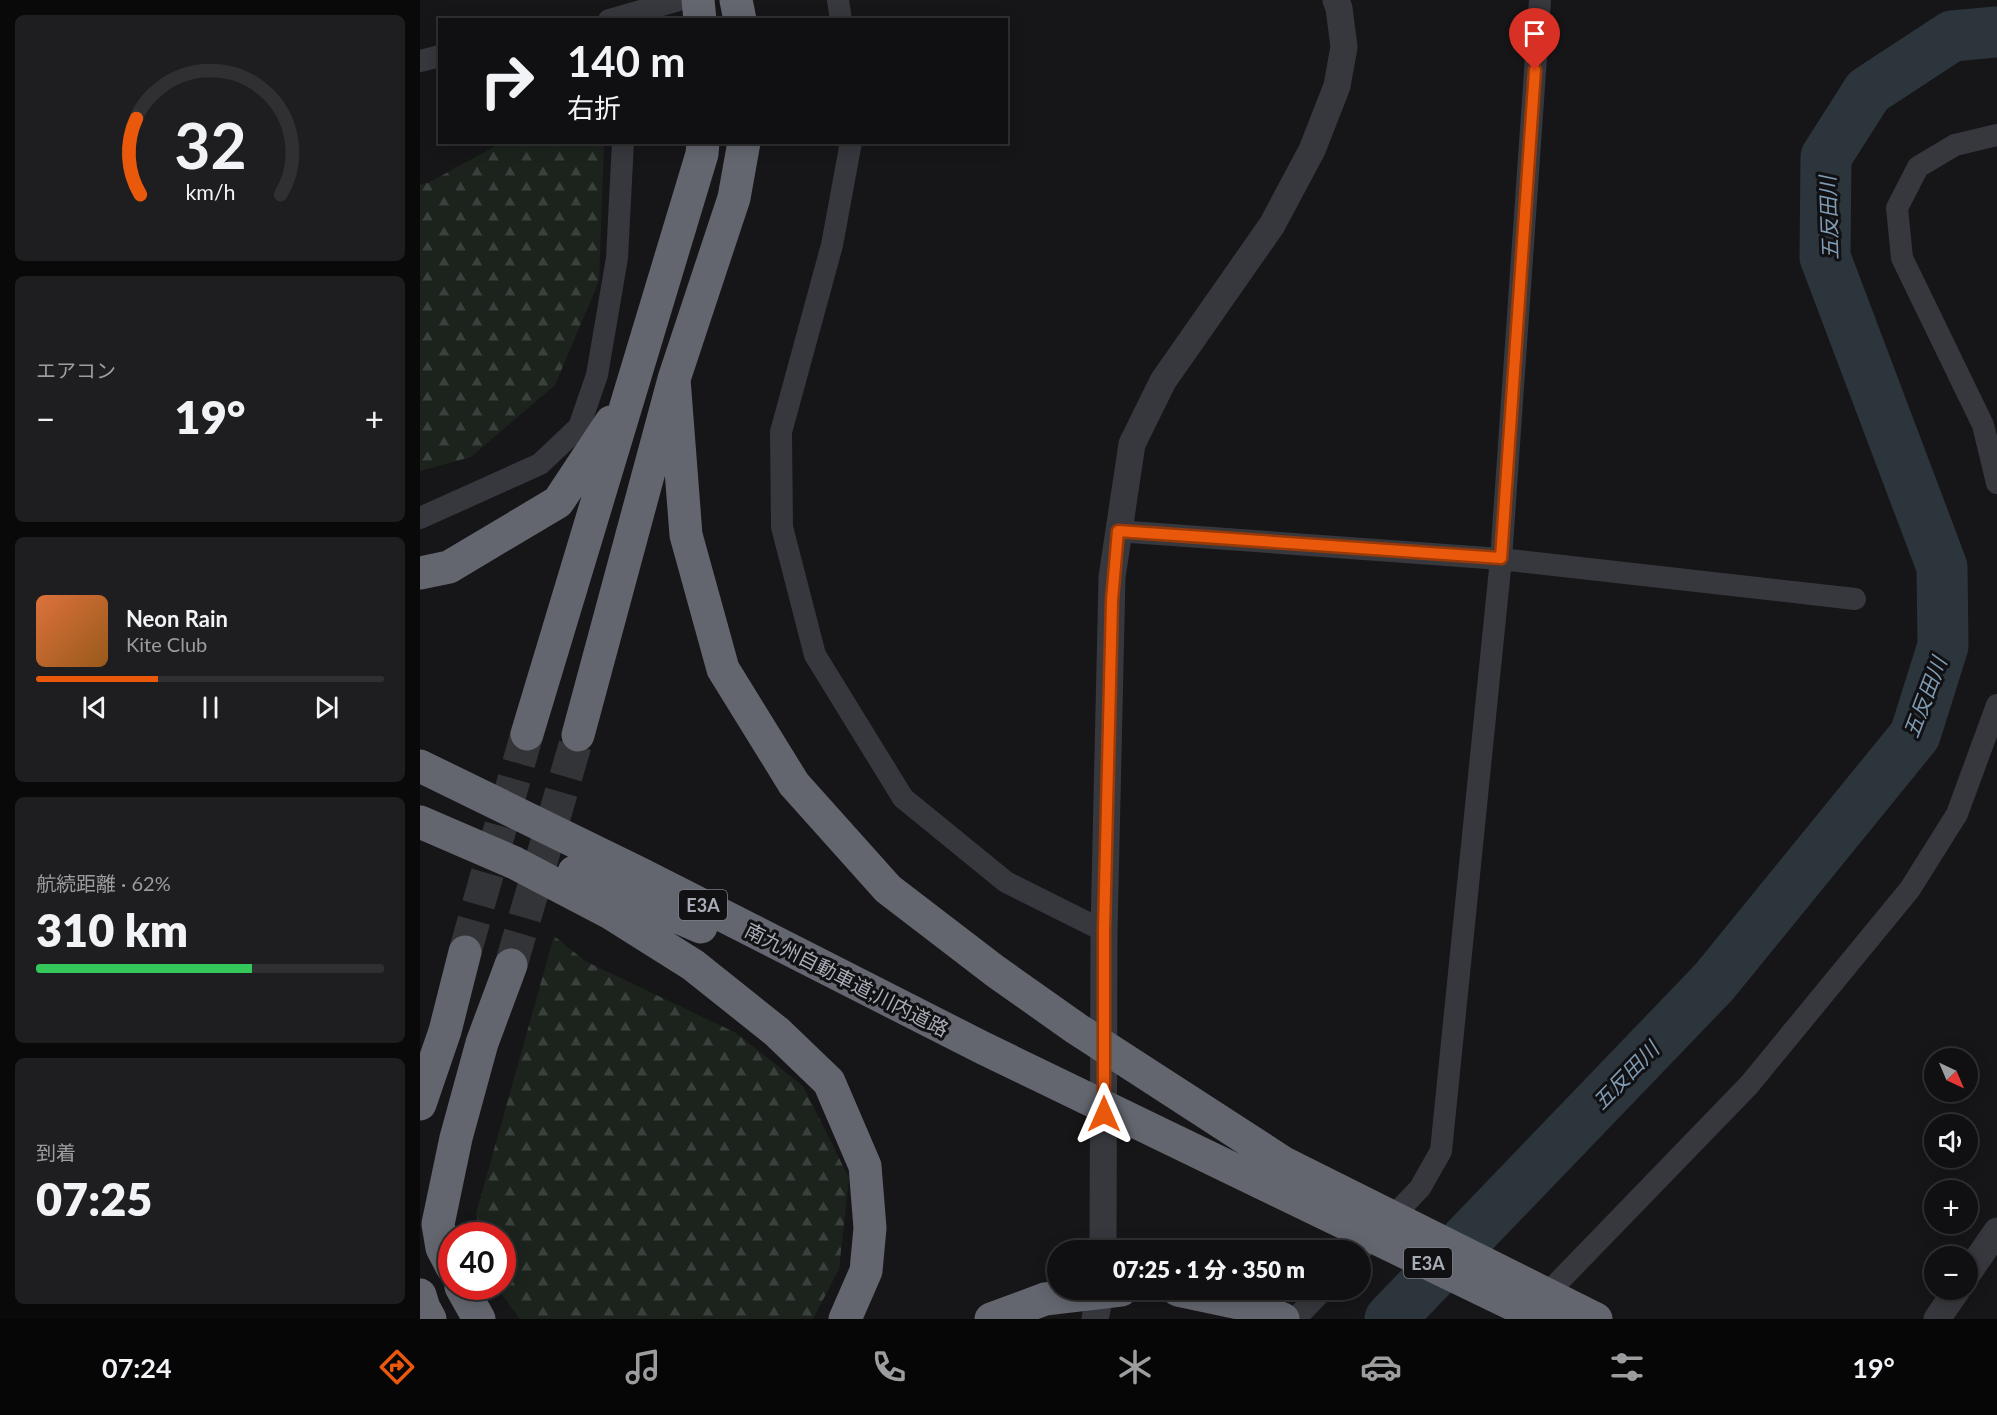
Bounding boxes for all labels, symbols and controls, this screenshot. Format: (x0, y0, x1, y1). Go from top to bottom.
pin (1509, 8, 1560, 70)
icon: arrive (1518, 17, 1551, 50)
text: 140 m (567, 36, 685, 86)
icon: right (468, 42, 546, 120)
text: 右折 (567, 91, 621, 124)
text: 32 (174, 107, 246, 182)
water label: 五反田川 (1814, 174, 1842, 260)
text: km/h (185, 179, 235, 205)
text: エアコン (36, 358, 116, 382)
text: 19° (175, 390, 245, 444)
text: − (36, 398, 55, 438)
text: + (365, 398, 384, 438)
text: Neon Rain (126, 605, 228, 632)
text: Kite Club (126, 632, 207, 656)
water label: 五反田川 (1897, 651, 1951, 741)
icon: previous (78, 691, 111, 724)
icon: pause (194, 691, 227, 724)
icon: next (310, 691, 343, 724)
text: 航続距離 · 62% (36, 871, 171, 895)
road number: E3A (679, 890, 727, 920)
text: 310 km (36, 903, 188, 957)
street label: 南九州自動車道;川内道路 (741, 917, 953, 1041)
water label: 五反田川 (1587, 1035, 1665, 1114)
north arrow (1924, 1048, 1978, 1102)
map controls (1924, 1048, 1978, 1300)
position arrow (1072, 1082, 1136, 1146)
button: sound (1924, 1114, 1978, 1168)
text: 到着 (36, 1140, 76, 1164)
text: 07:25 (36, 1172, 152, 1226)
button: + (1924, 1180, 1978, 1234)
speed limit sign: 40 (438, 1222, 516, 1300)
button: − (1924, 1246, 1978, 1300)
road number: E3A (1404, 1248, 1452, 1278)
text: 07:25 · 1 分 · 350 m (1113, 1256, 1305, 1283)
icon: directions (376, 1346, 418, 1388)
icon: music (622, 1346, 664, 1388)
icon: phone (868, 1346, 910, 1388)
icon: climate (1114, 1346, 1156, 1388)
icon: car (1360, 1346, 1402, 1388)
icon: filters (1606, 1346, 1648, 1388)
text: 07:24 (102, 1351, 172, 1384)
text: 19° (1852, 1351, 1895, 1384)

